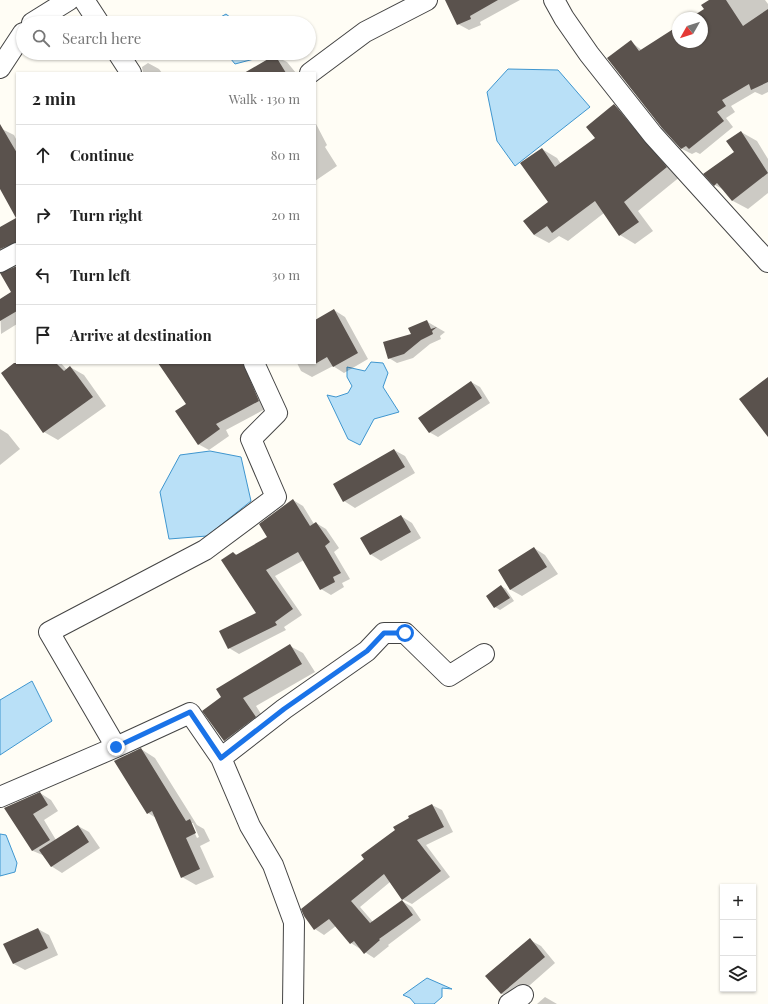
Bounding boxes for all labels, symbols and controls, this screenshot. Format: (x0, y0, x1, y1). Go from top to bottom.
north arrow (672, 12, 708, 48)
search box (16, 16, 316, 60)
icon: search (30, 27, 52, 49)
text: Search here (62, 28, 141, 48)
text: 2 min (32, 87, 76, 109)
text: Walk · 130 m (229, 90, 300, 107)
icon: ahead (32, 144, 54, 166)
text: Continue (70, 145, 134, 165)
text: 80 m (271, 146, 300, 163)
icon: right (32, 204, 54, 226)
text: Turn right (70, 205, 143, 225)
text: 20 m (271, 206, 300, 223)
icon: left (32, 264, 54, 286)
text: Turn left (70, 265, 131, 285)
text: 30 m (272, 266, 300, 283)
icon: arrive (32, 324, 54, 346)
text: Arrive at destination (70, 325, 212, 345)
route start (396, 624, 414, 642)
route end (107, 738, 125, 756)
map controls (720, 884, 756, 992)
button: + (720, 884, 756, 920)
button: − (720, 920, 756, 956)
button: layers (720, 956, 756, 992)

